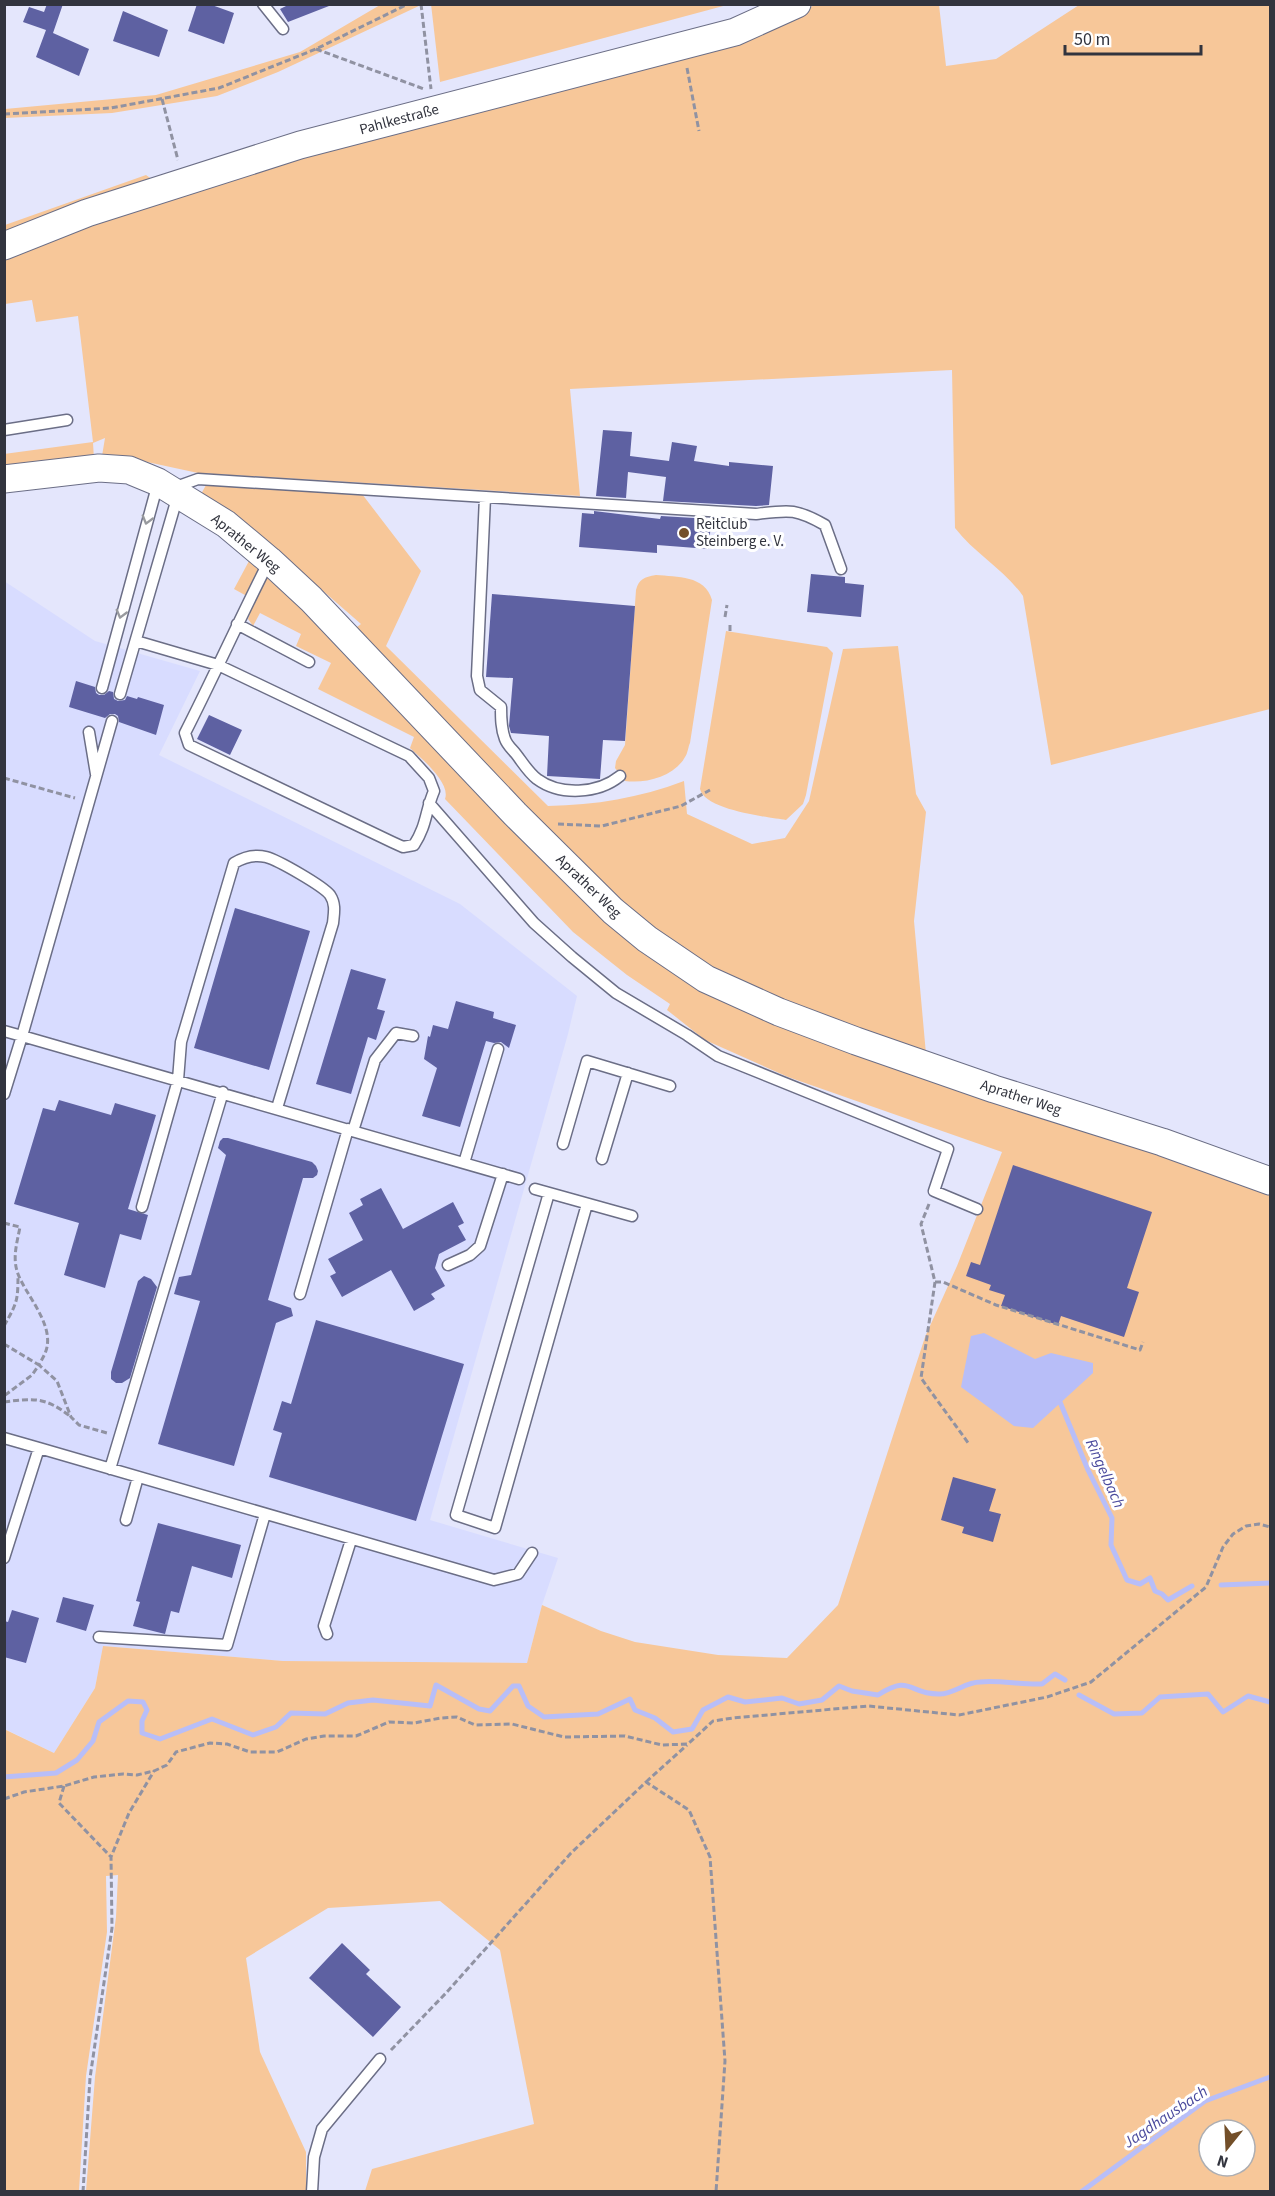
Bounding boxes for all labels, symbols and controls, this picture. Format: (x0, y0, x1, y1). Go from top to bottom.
scale bar (1065, 18, 1202, 56)
text: 50 m (1074, 27, 1110, 52)
street label: Pahlkestraße (357, 99, 441, 140)
street label: Aprather Weg (206, 509, 285, 578)
one-way arrow (142, 514, 154, 525)
place label: Reitclub Steinberg e. V. (696, 514, 784, 552)
marker: Reitclub Steinberg e. V. (677, 526, 691, 540)
one-way arrow (116, 609, 129, 619)
street label: Aprather Weg (551, 850, 627, 923)
street label: Aprather Weg (978, 1074, 1065, 1121)
water label: Ringelbach (1080, 1435, 1130, 1512)
water label: Jagdhausbach (1118, 2081, 1212, 2154)
north arrow (1197, 2118, 1257, 2178)
text: N (1214, 2149, 1231, 2173)

